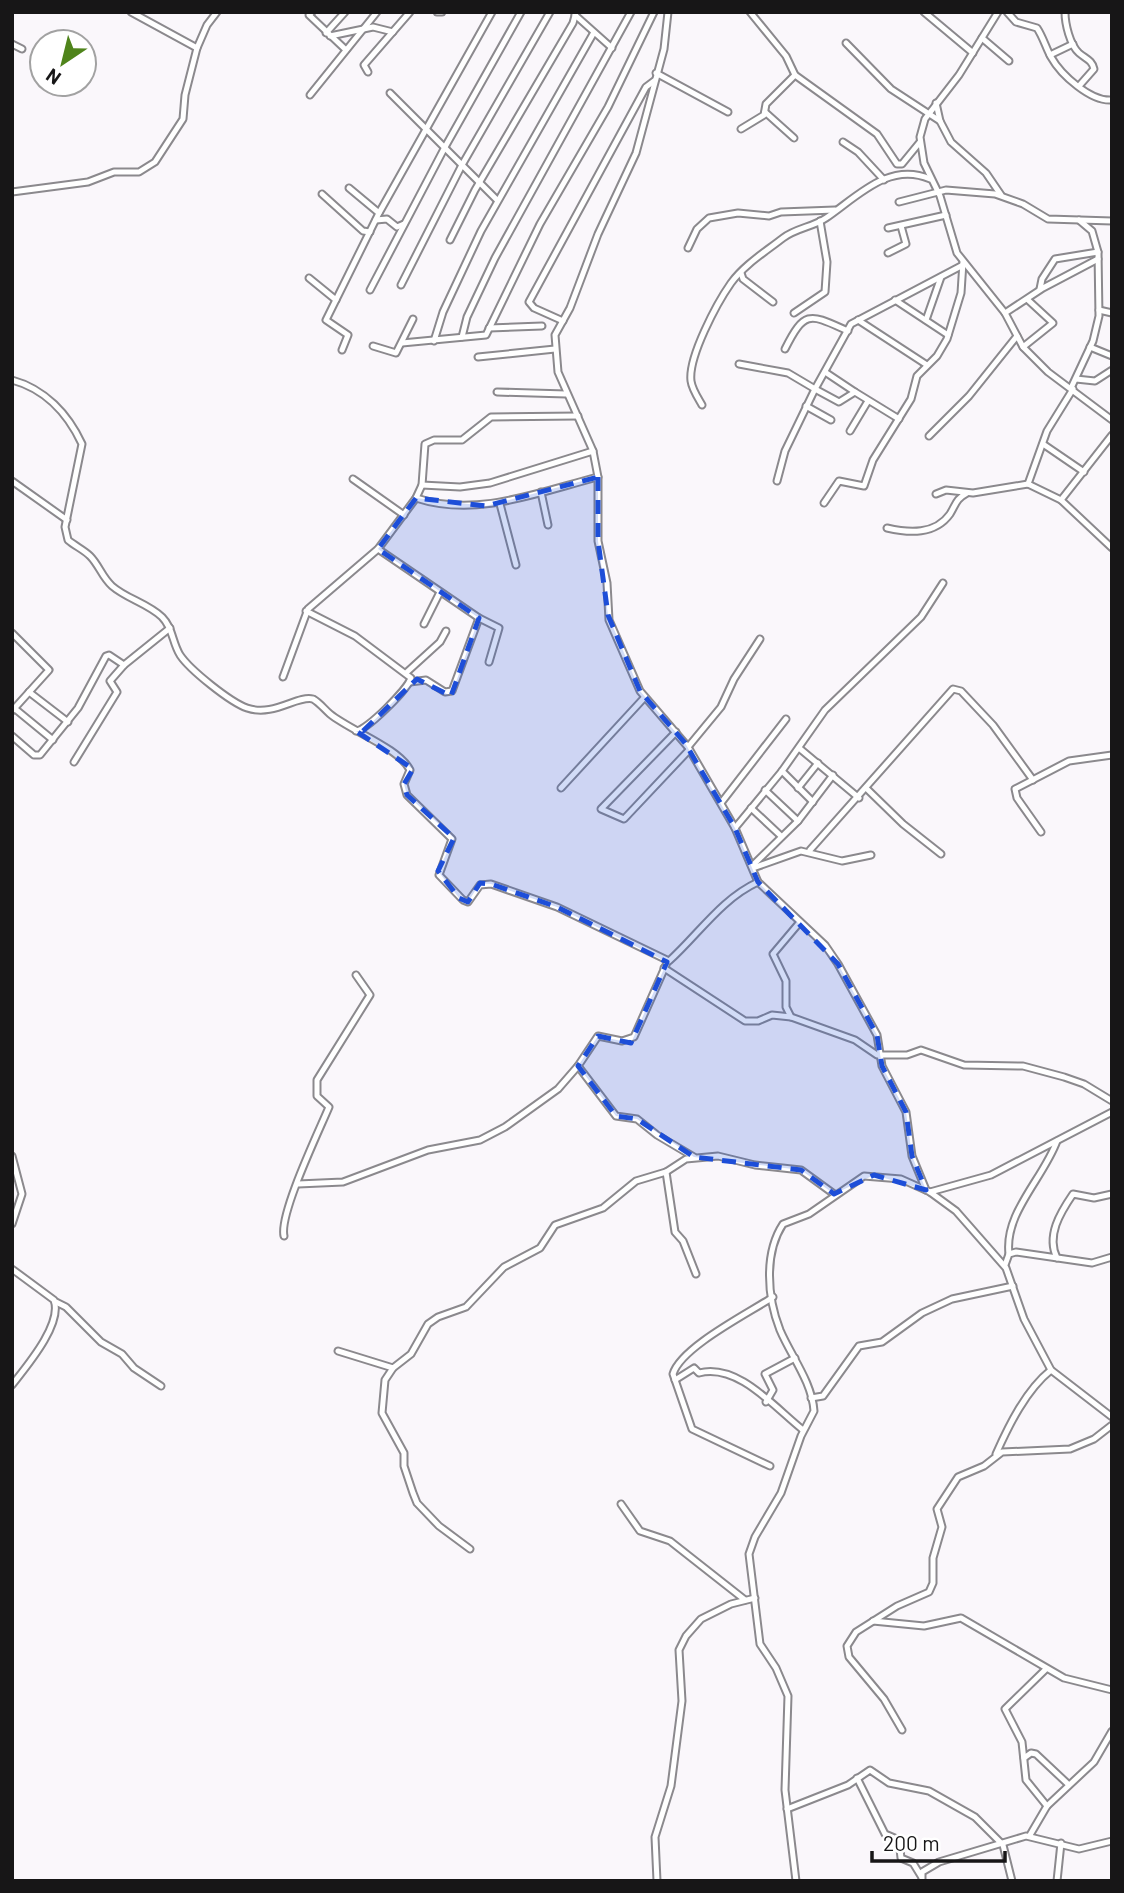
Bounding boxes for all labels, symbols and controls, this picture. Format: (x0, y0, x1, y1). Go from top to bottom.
north arrow (28, 28, 98, 98)
text: N (41, 64, 65, 90)
scale bar (872, 1820, 1005, 1864)
text: 200 m (883, 1830, 940, 1855)

